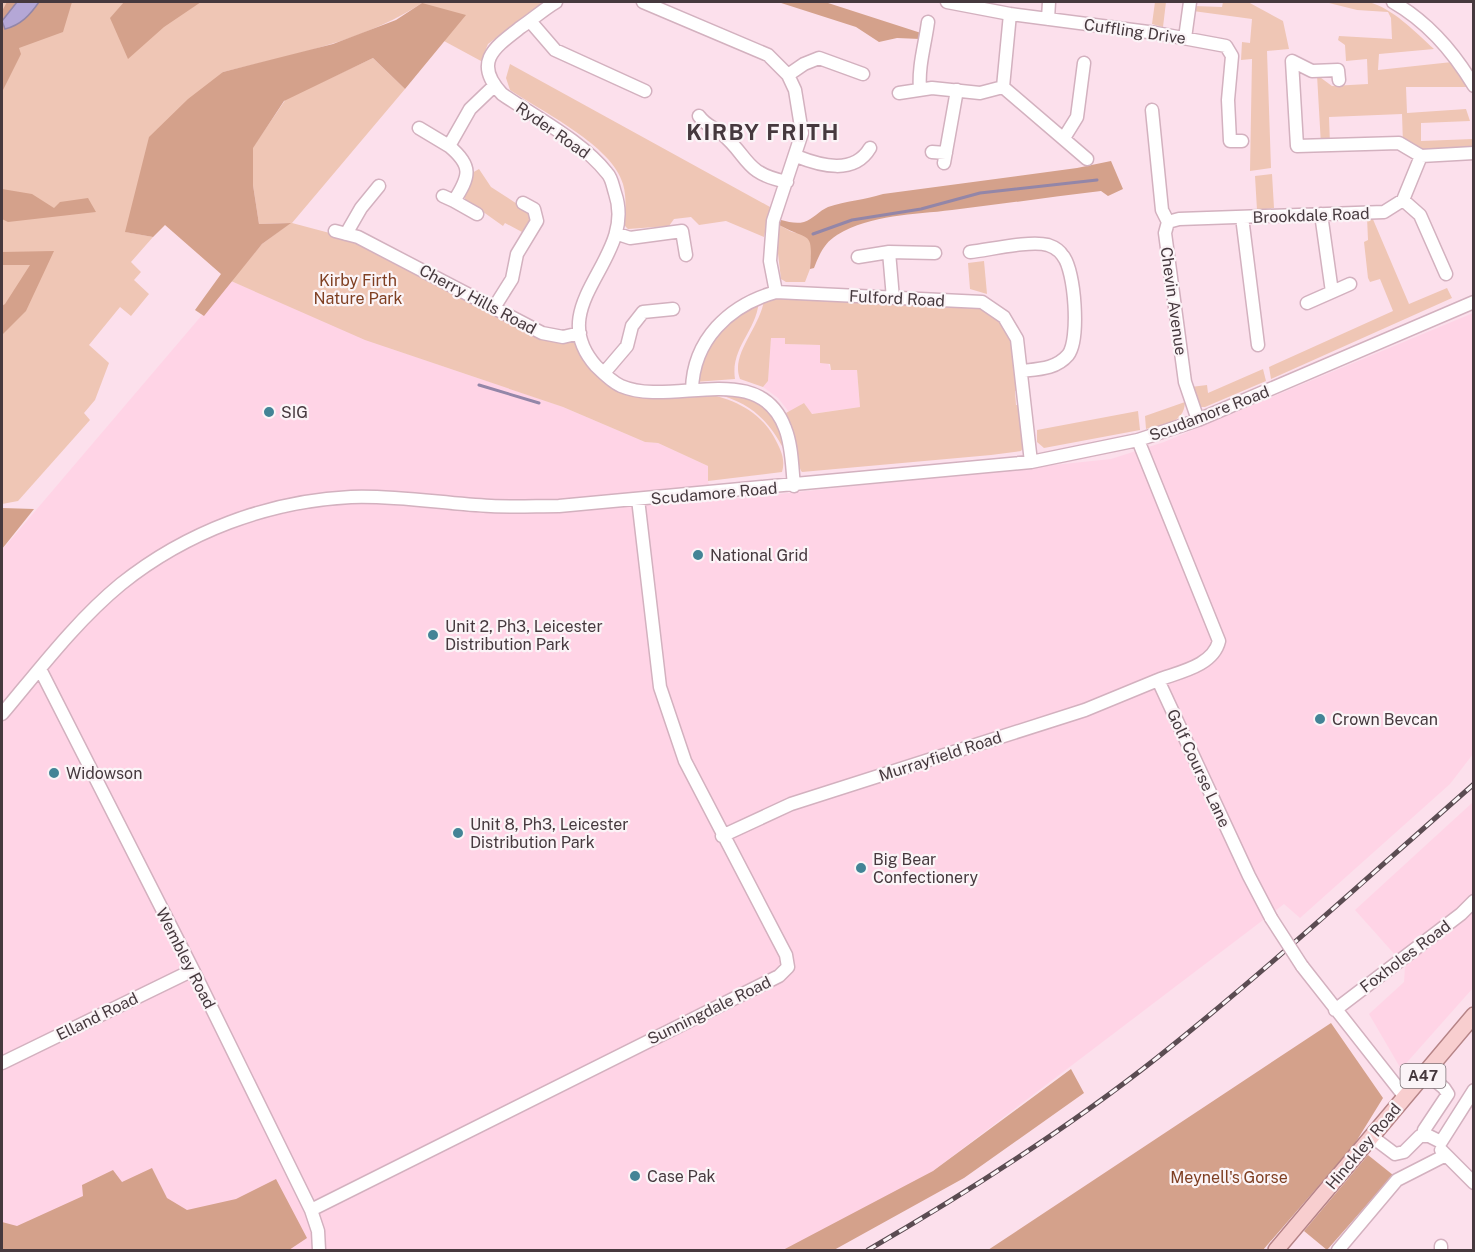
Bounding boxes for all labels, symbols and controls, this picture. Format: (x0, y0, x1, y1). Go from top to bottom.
street label: Cuffling Drive (1083, 15, 1187, 48)
street label: Ryder Road (512, 98, 593, 163)
district label: KIRBY FRITH (686, 119, 840, 145)
street label: Brookdale Road (1252, 204, 1370, 227)
street label: Chevin Avenue (1156, 246, 1191, 357)
street label: Cherry Hills Road (416, 261, 540, 338)
park label: Kirby Firth Nature Park (313, 271, 403, 308)
street label: Fulford Road (849, 287, 945, 310)
street label: Scudamore Road (1147, 382, 1272, 445)
place label: SIG (281, 403, 308, 422)
marker: SIG (262, 405, 276, 419)
street label: Scudamore Road (650, 479, 778, 508)
place label: National Grid (710, 546, 808, 565)
marker: National Grid (691, 548, 705, 562)
place label: Unit 2, Ph3, Leicester Distribution Park (445, 617, 603, 654)
marker: Unit 2, Ph3, Leicester Distribution Park (426, 628, 440, 642)
street label: Golf Course Lane (1163, 706, 1234, 830)
place label: Crown Bevcan (1332, 710, 1438, 729)
marker: Crown Bevcan (1313, 712, 1327, 726)
street label: Murrayfield Road (876, 728, 1004, 785)
place label: Widowson (66, 764, 142, 783)
marker: Widowson (47, 766, 61, 780)
place label: Unit 8, Ph3, Leicester Distribution Park (470, 815, 629, 852)
marker: Unit 8, Ph3, Leicester Distribution Park (451, 826, 465, 840)
place label: Big Bear Confectionery (873, 850, 979, 887)
marker: Big Bear Confectionery (854, 861, 868, 875)
street label: Wembley Road (152, 905, 219, 1012)
street label: Foxholes Road (1356, 916, 1454, 997)
street label: Sunningdale Road (644, 972, 774, 1049)
street label: Elland Road (53, 989, 141, 1044)
road number: A47 (1400, 1064, 1446, 1088)
street label: Hinckley Road (1322, 1099, 1405, 1193)
place label: Case Pak (647, 1167, 715, 1186)
park label: Meynell's Gorse (1170, 1168, 1288, 1187)
marker: Case Pak (628, 1169, 642, 1183)

